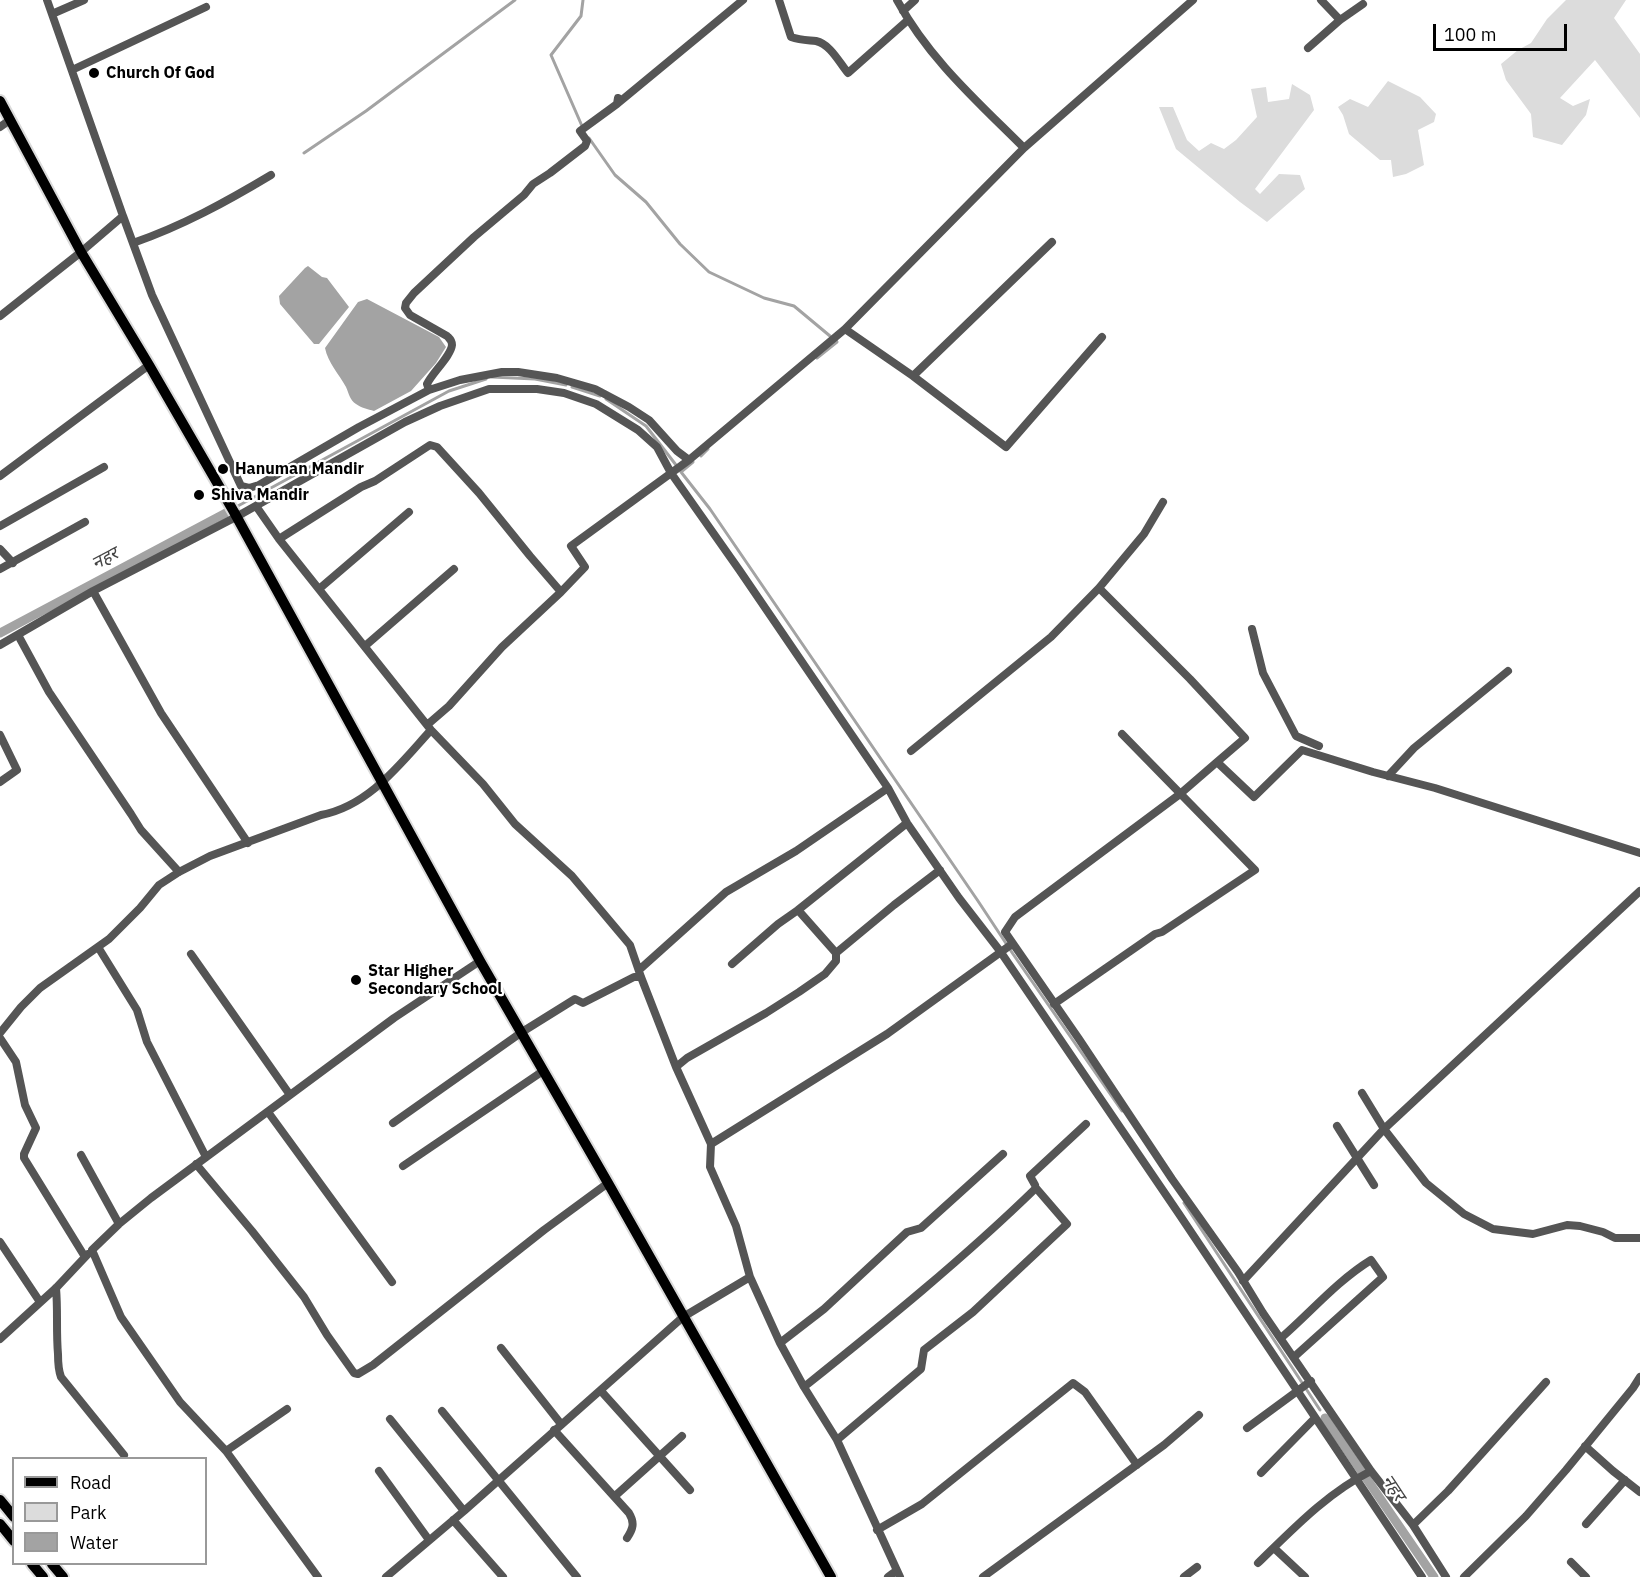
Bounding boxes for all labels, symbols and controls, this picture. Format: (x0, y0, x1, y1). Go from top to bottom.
scale bar (1436, 12, 1570, 50)
text: 100 m (1444, 23, 1496, 46)
place label: Church Of God (106, 63, 215, 83)
marker: Church Of God (87, 66, 101, 80)
place label: Hanuman Mandir (235, 459, 364, 479)
marker: Hanuman Mandir (216, 462, 230, 476)
place label: Shiva Mandir (211, 485, 309, 505)
marker: Shiva Mandir (192, 488, 206, 502)
water label: नहर (88, 543, 122, 575)
place label: Star Higher Secondary School (368, 961, 502, 999)
marker: Star Higher Secondary School (349, 973, 363, 987)
legend (12, 1457, 207, 1565)
text: Road (70, 1471, 111, 1494)
water label: नहर (1377, 1471, 1409, 1505)
text: Park (70, 1501, 106, 1524)
text: Water (70, 1531, 118, 1554)

